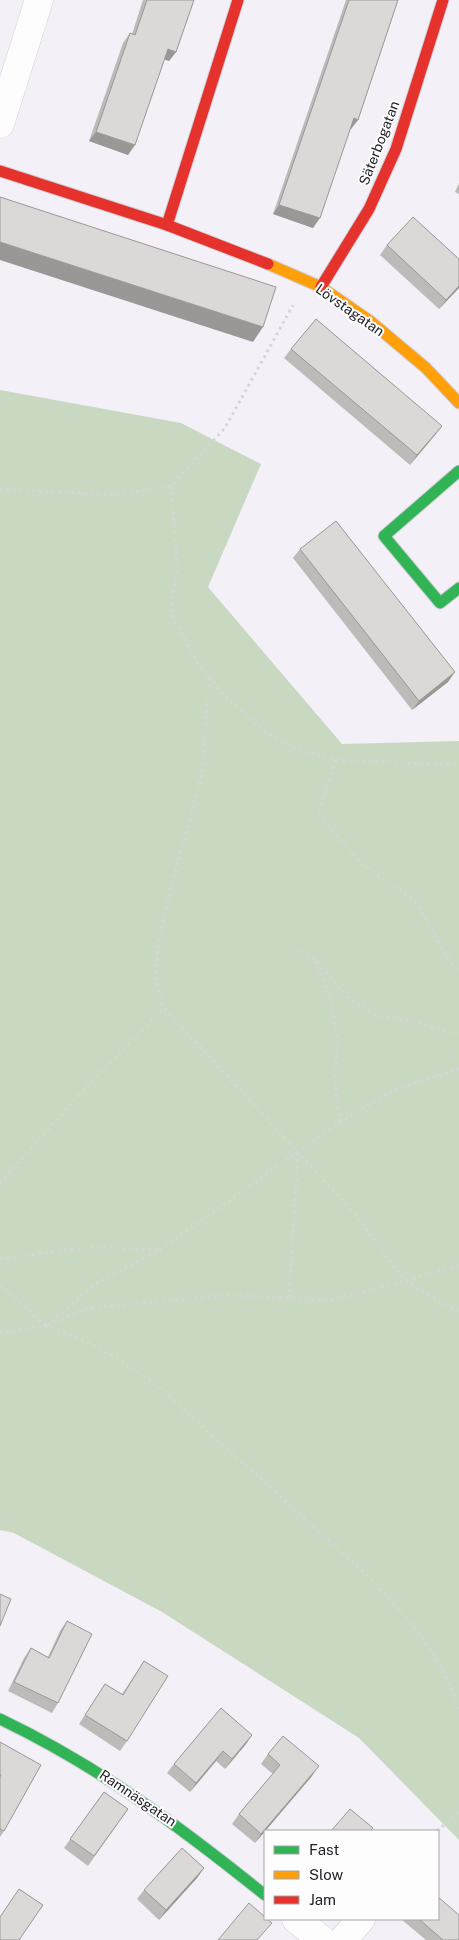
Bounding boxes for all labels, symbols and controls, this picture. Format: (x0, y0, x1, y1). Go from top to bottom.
street label: Säterbogatan (356, 99, 402, 187)
street label: Lövstagatan (313, 281, 387, 339)
street label: Ramnäsgatan (97, 1766, 179, 1830)
legend (264, 1830, 439, 1920)
text: Fast (309, 1841, 339, 1858)
text: Slow (309, 1866, 344, 1883)
text: Jam (309, 1891, 336, 1908)

